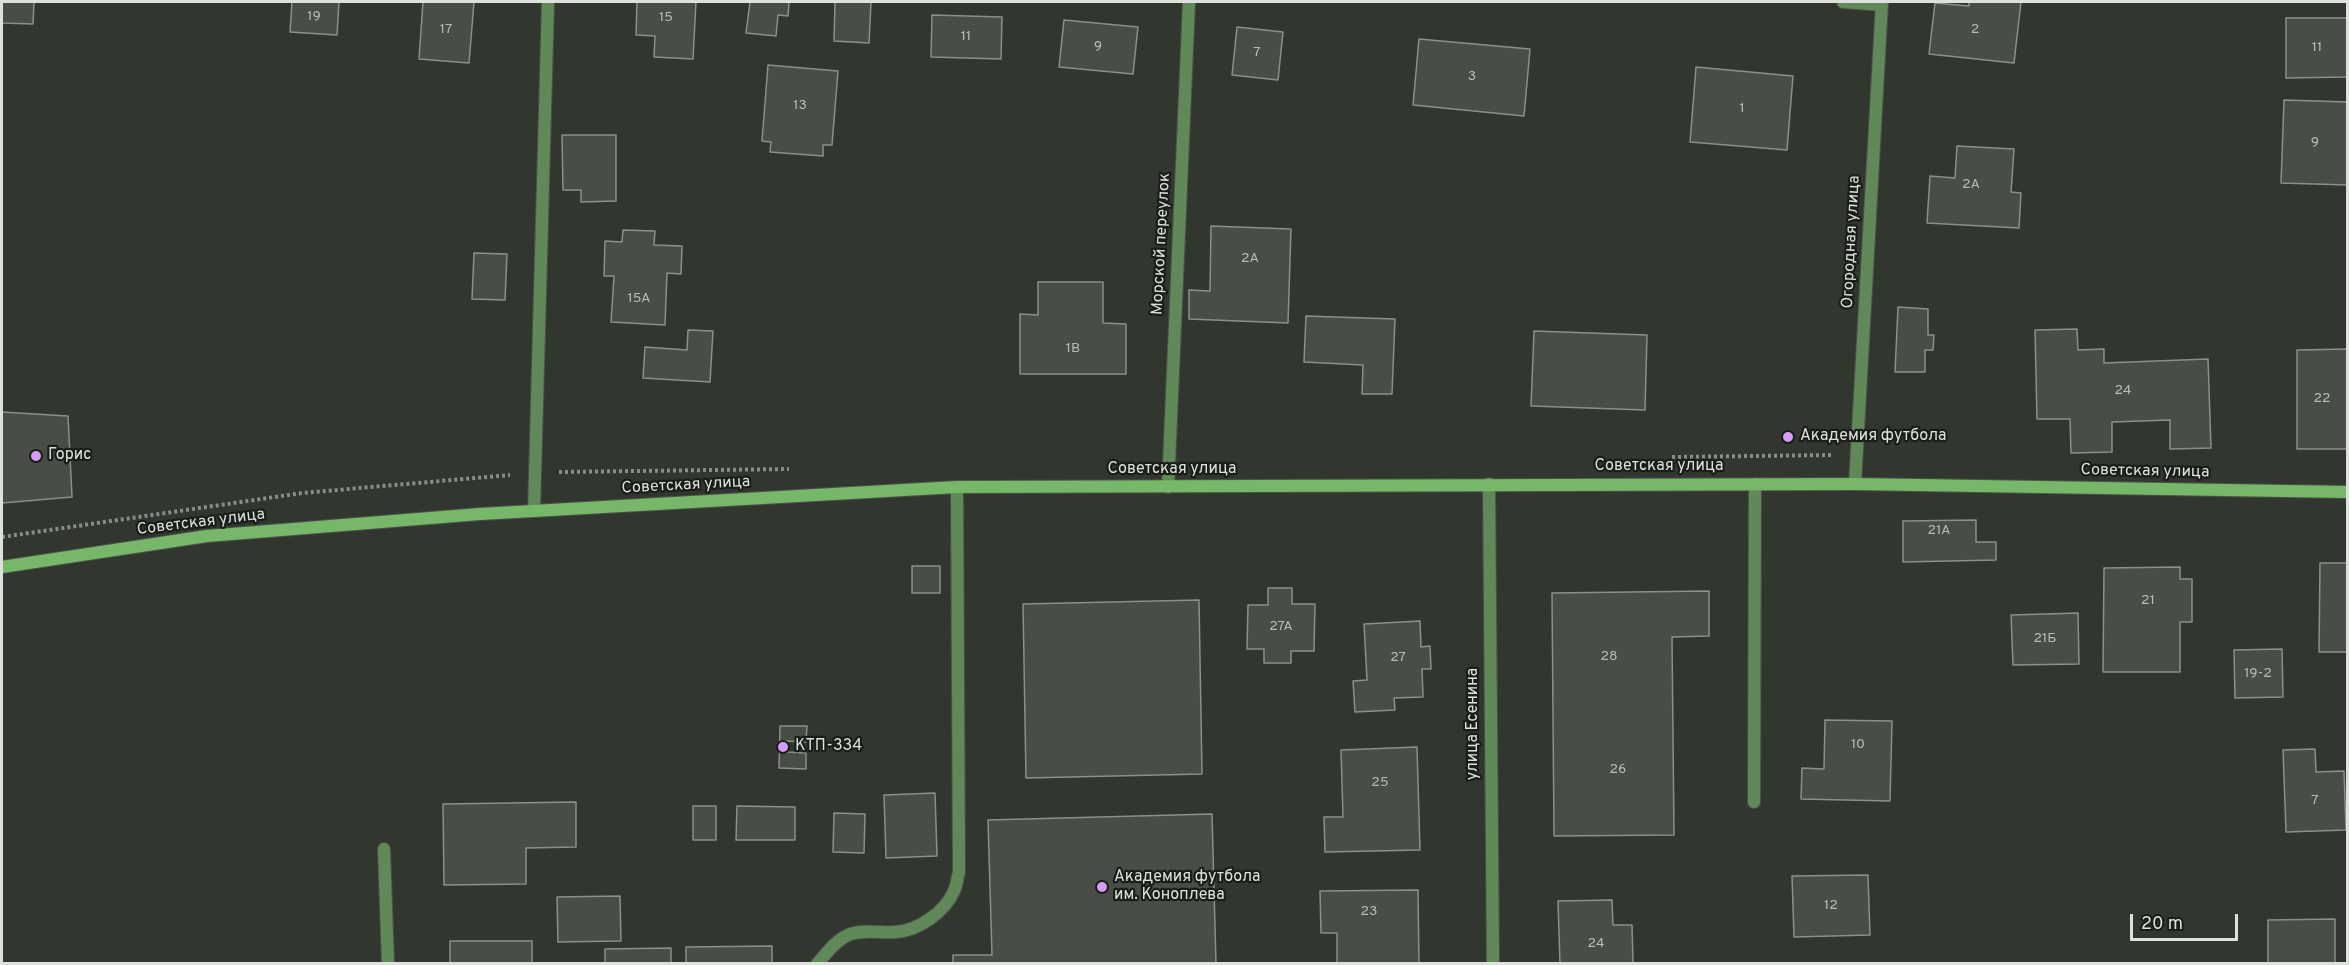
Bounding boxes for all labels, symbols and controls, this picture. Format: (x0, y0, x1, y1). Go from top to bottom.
house number: 19 (307, 9, 321, 25)
house number: 15 (659, 10, 673, 26)
house number: 17 (440, 22, 452, 38)
house number: 2 (1971, 22, 1979, 38)
house number: 11 (961, 29, 971, 45)
house number: 9 (1094, 39, 1102, 55)
house number: 11 (2312, 40, 2322, 56)
house number: 7 (1253, 45, 1261, 61)
house number: 3 (1468, 69, 1476, 85)
house number: 13 (793, 98, 807, 114)
house number: 1 (1739, 101, 1745, 117)
house number: 9 (2311, 135, 2319, 151)
street label: Морской переулок (1149, 172, 1175, 316)
street label: Огородная улица (1839, 175, 1865, 309)
house number: 2А (1962, 177, 1980, 193)
house number: 2А (1241, 251, 1259, 267)
house number: 15А (627, 291, 651, 307)
house number: 1В (1066, 341, 1080, 357)
house number: 24 (2114, 383, 2132, 399)
house number: 22 (2313, 391, 2331, 407)
place label: Академия футбола (1800, 427, 1947, 447)
marker: Академия футбола (1781, 430, 1795, 444)
place label: Горис (48, 446, 91, 466)
marker: Горис (29, 449, 43, 463)
street label: Советская улица (1595, 457, 1723, 477)
street label: Советская улица (1108, 460, 1236, 480)
street label: Советская улица (2080, 461, 2210, 483)
street label: Советская улица (621, 473, 751, 499)
street label: Советская улица (136, 506, 266, 540)
house number: 21А (1928, 523, 1950, 539)
house number: 21 (2141, 593, 2155, 609)
house number: 27А (1269, 619, 1293, 635)
house number: 21Б (2034, 631, 2056, 647)
house number: 28 (1600, 649, 1618, 665)
house number: 27 (1390, 650, 1406, 666)
house number: 19-2 (2244, 666, 2272, 682)
street label: улица Есенина (1464, 668, 1484, 780)
place label: КТП-334 (795, 737, 862, 757)
house number: 10 (1851, 737, 1865, 753)
marker: КТП-334 (776, 740, 790, 754)
house number: 26 (1610, 762, 1626, 778)
house number: 25 (1371, 775, 1389, 791)
house number: 7 (2311, 793, 2319, 809)
place label: Академия футбола им. Коноплева (1114, 868, 1261, 906)
marker: Академия футбола им. Коноплева (1095, 880, 1109, 894)
house number: 12 (1824, 898, 1838, 914)
scale bar (2133, 902, 2241, 940)
house number: 23 (1361, 904, 1377, 920)
text: 20 m (2141, 913, 2183, 936)
house number: 24 (1587, 936, 1605, 952)

